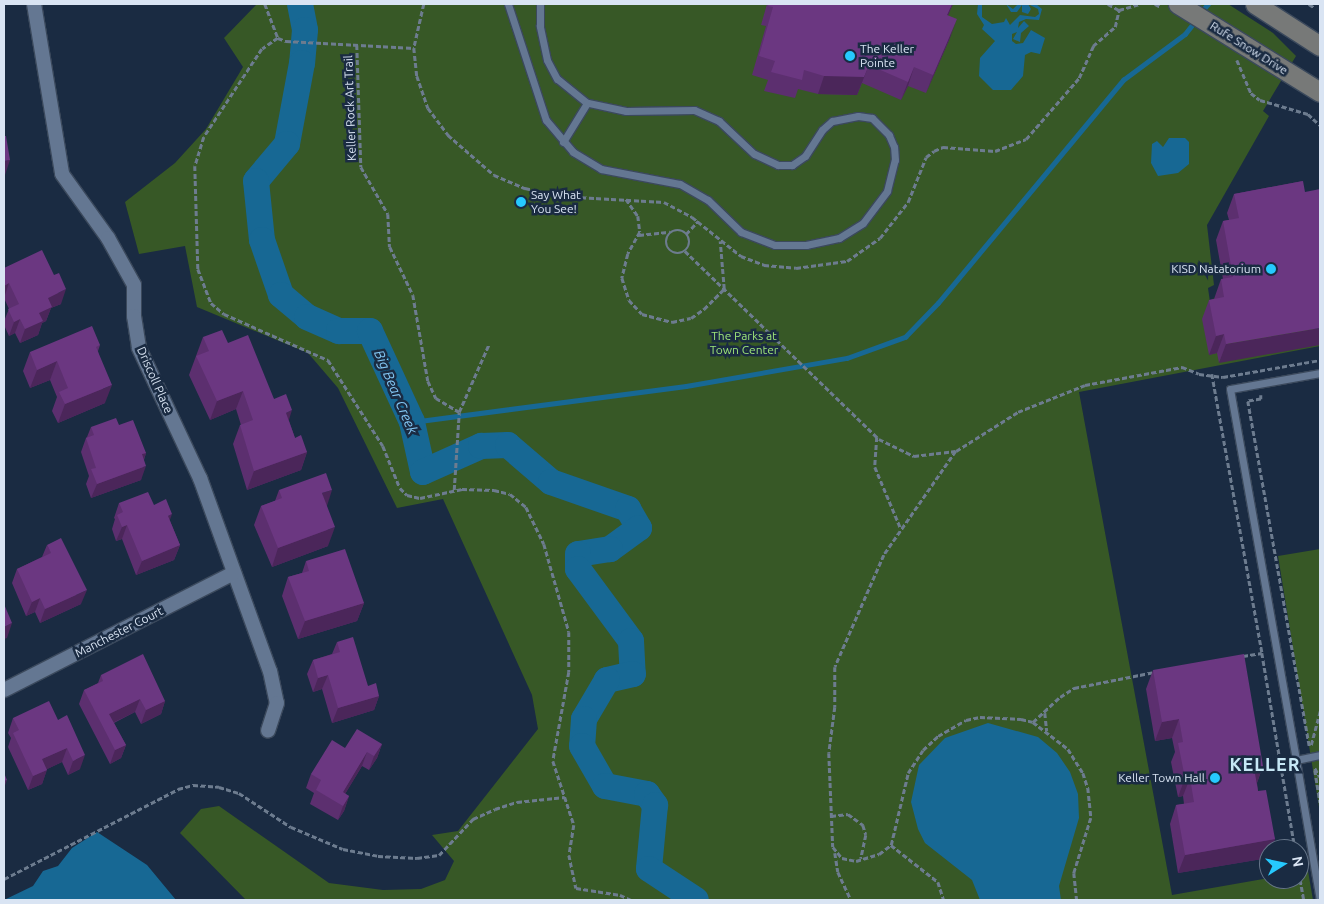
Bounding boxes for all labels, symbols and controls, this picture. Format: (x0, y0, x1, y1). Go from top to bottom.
street label: Rufe Snow Drive (1208, 18, 1290, 78)
place label: The Keller Pointe (860, 42, 914, 70)
marker: The Keller Pointe (844, 50, 856, 62)
street label: Keller Rock Art Trail (341, 55, 359, 161)
place label: Say What You See! (531, 188, 581, 216)
marker: Say What You See! (515, 196, 527, 208)
place label: KISD Natatorium (1171, 262, 1261, 276)
marker: KISD Natatorium (1265, 263, 1277, 275)
park label: The Parks at Town Center (710, 329, 778, 357)
street label: Driscoll Place (134, 344, 176, 416)
water label: Big Bear Creek (371, 347, 421, 437)
street label: Manchester Court (73, 604, 165, 660)
district label: KELLER (1229, 753, 1301, 775)
place label: Keller Town Hall (1118, 771, 1205, 785)
marker: Keller Town Hall (1209, 772, 1221, 784)
north arrow (1259, 839, 1309, 889)
text: N (1289, 855, 1307, 868)

